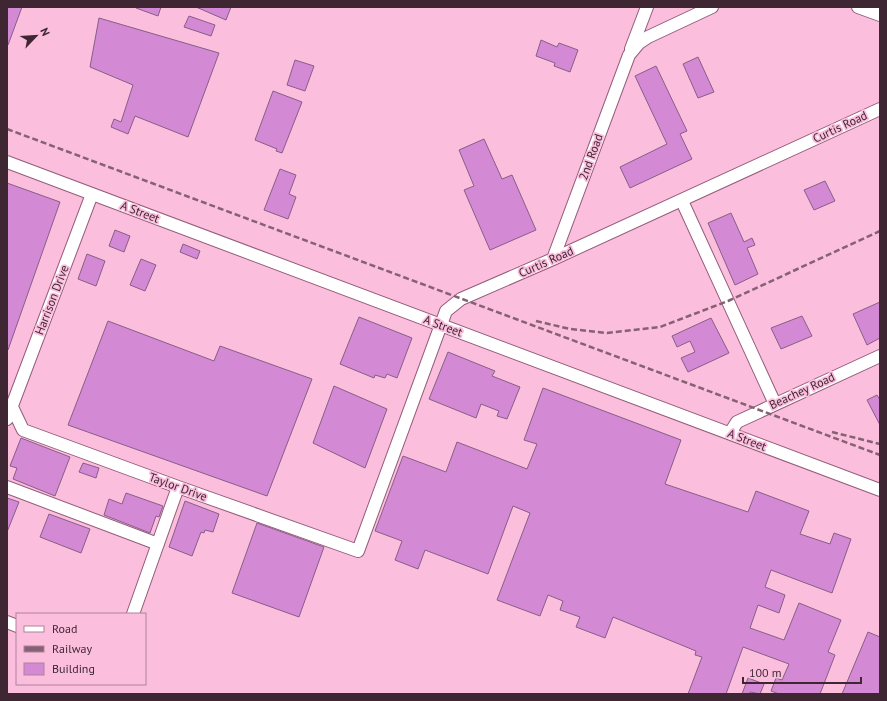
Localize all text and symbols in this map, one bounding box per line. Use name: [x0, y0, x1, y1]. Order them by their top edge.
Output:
north arrow: [16, 16, 56, 56]
text: N: [37, 26, 53, 38]
street label: Curtis Road: [810, 107, 869, 146]
street label: 2nd Road: [575, 132, 606, 182]
street label: A Street: [119, 197, 162, 226]
street label: Curtis Road: [516, 243, 576, 280]
street label: Harrison Drive: [31, 263, 72, 337]
street label: A Street: [422, 312, 465, 339]
street label: Beachey Road: [767, 369, 837, 412]
street label: A Street: [726, 425, 769, 454]
street label: Taylor Drive: [147, 469, 209, 504]
legend: [16, 613, 146, 685]
text: Road: [52, 621, 77, 636]
text: Railway: [52, 641, 92, 656]
scale bar: [743, 659, 861, 685]
text: Building: [52, 661, 95, 676]
text: 100 m: [749, 665, 782, 680]

